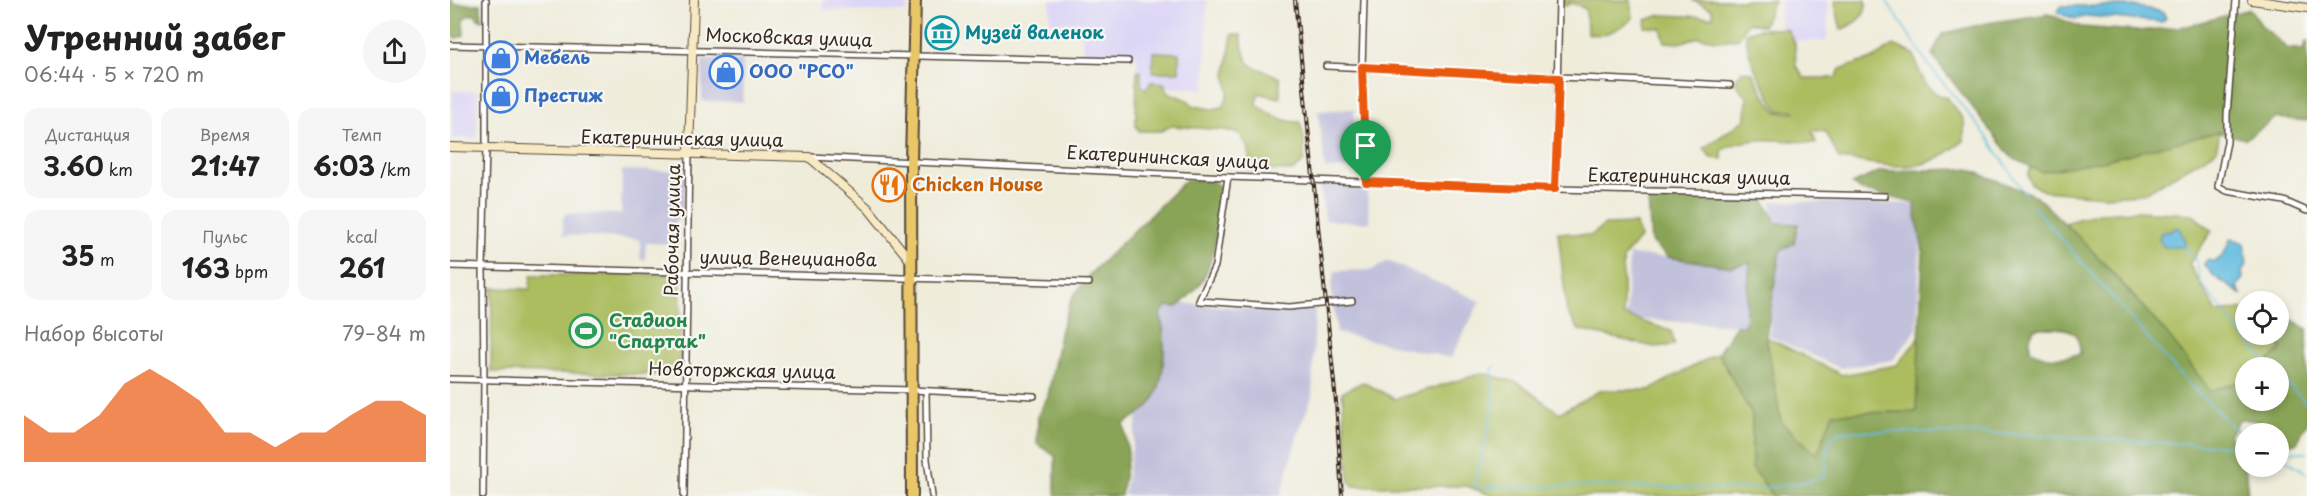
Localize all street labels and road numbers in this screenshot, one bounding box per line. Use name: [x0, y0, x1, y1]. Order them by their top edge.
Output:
street label: Московская улица: [705, 20, 874, 53]
street label: Екатерининская улица: [580, 122, 784, 153]
street label: Екатерининская улица: [1066, 138, 1271, 175]
street label: Екатерининская улица: [1587, 160, 1791, 191]
street label: Рабочая улица: [657, 163, 686, 296]
street label: улица Венецианова: [699, 242, 878, 273]
street label: Новоторжская улица: [648, 354, 837, 385]

